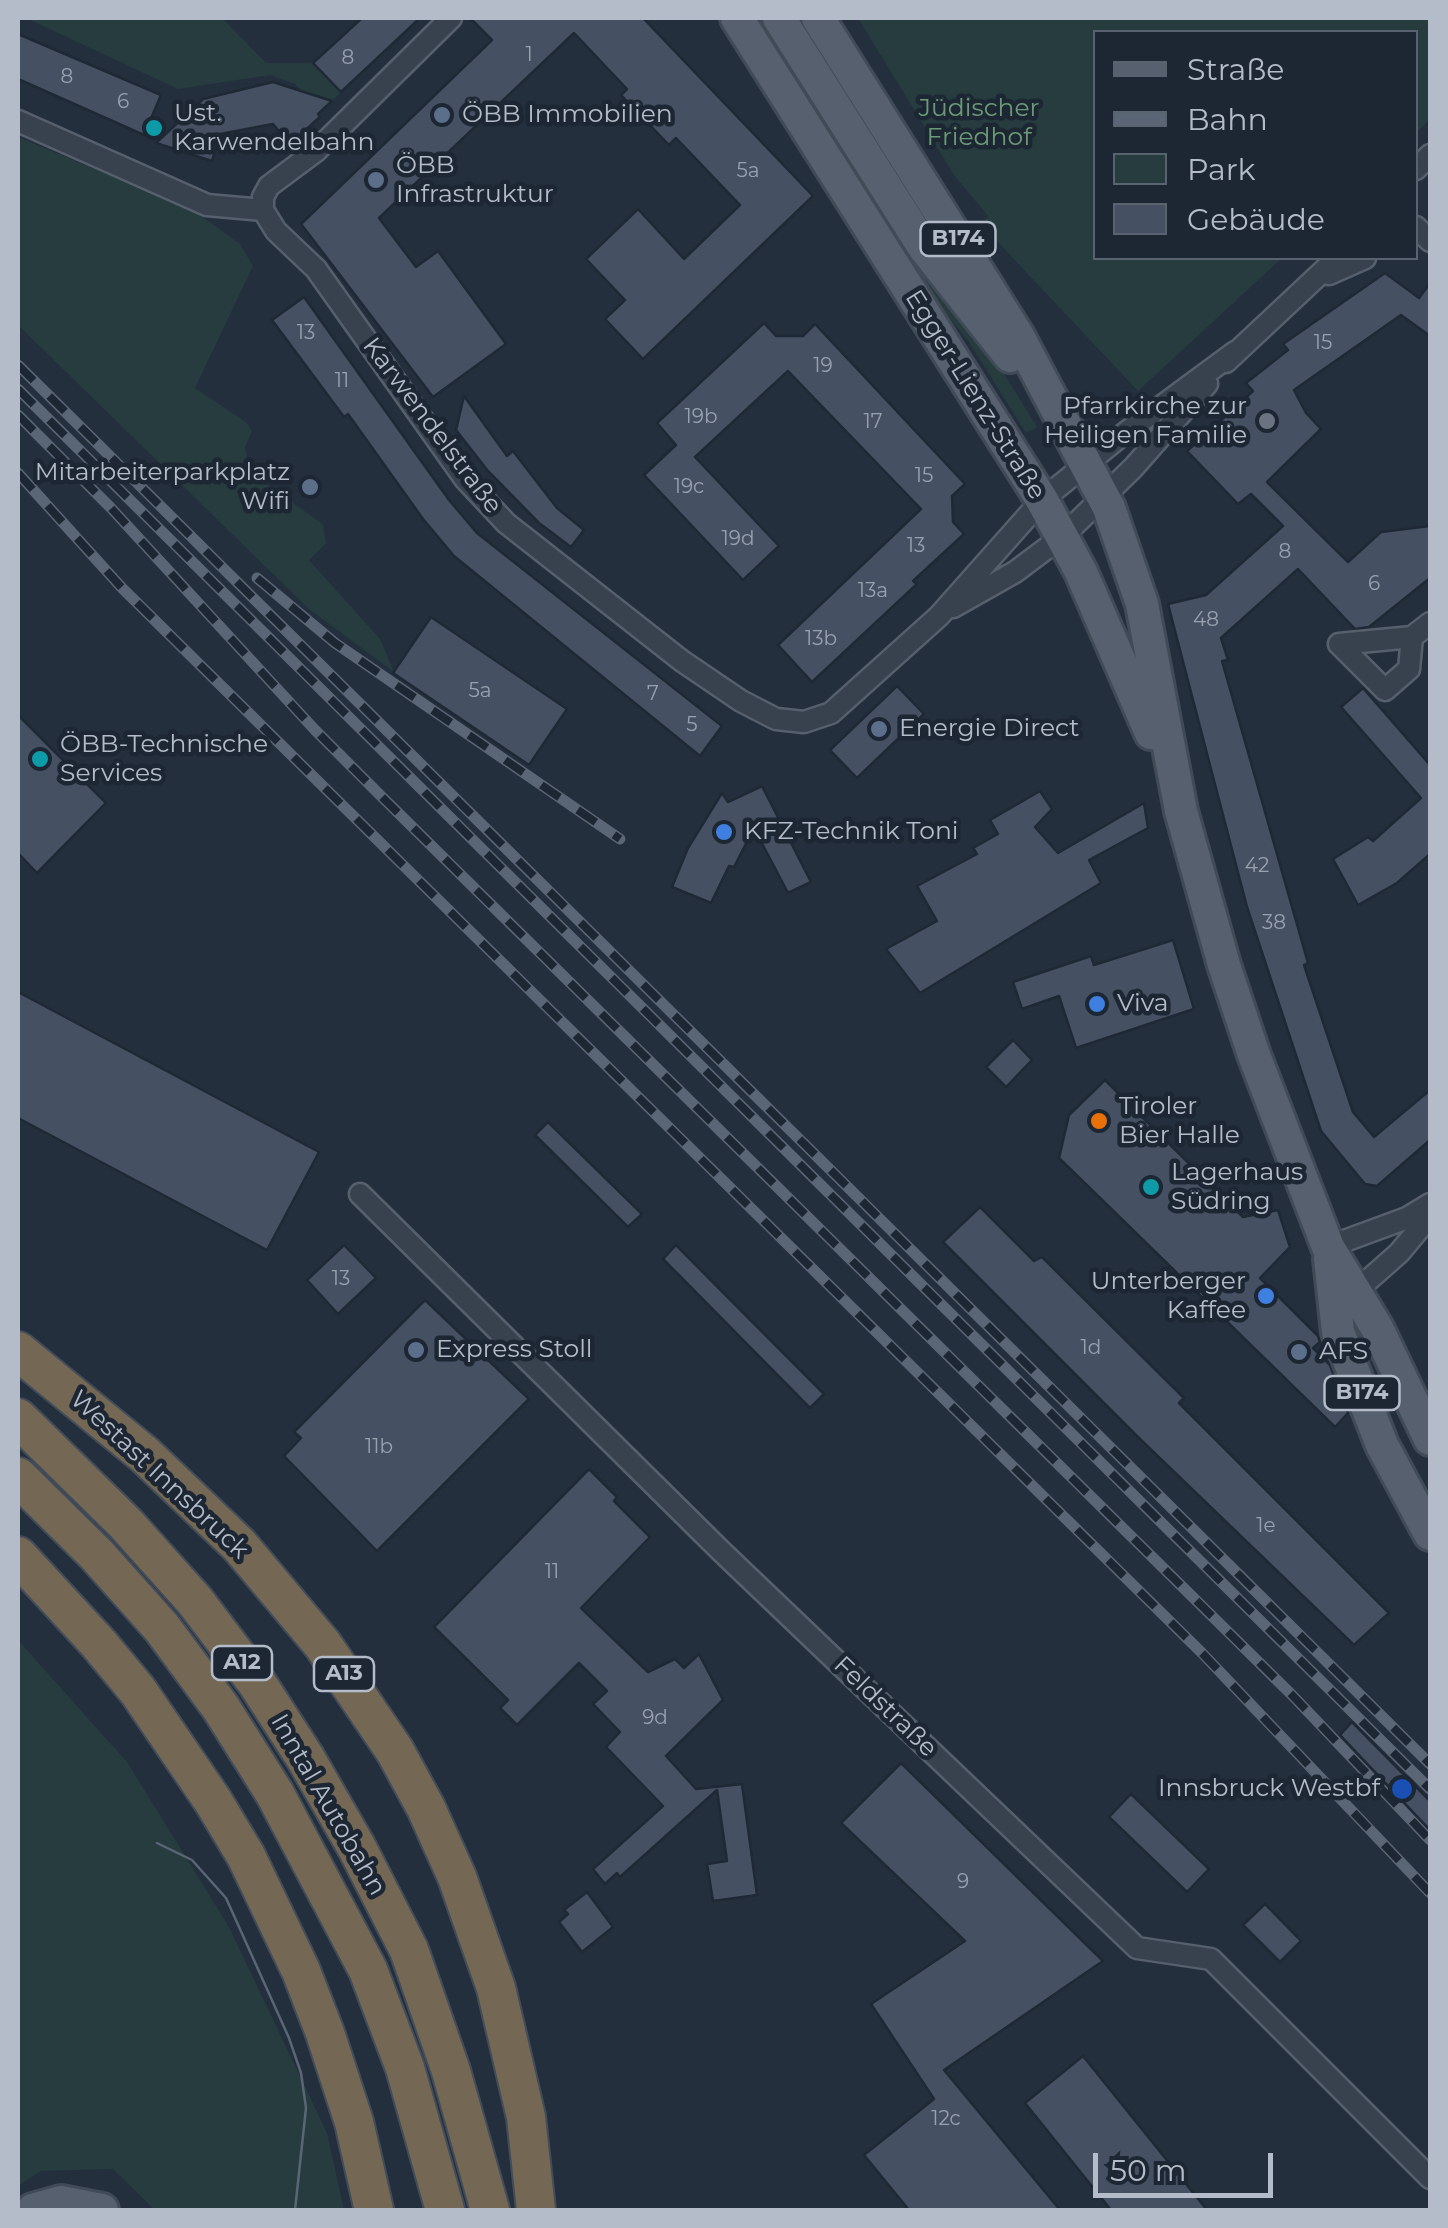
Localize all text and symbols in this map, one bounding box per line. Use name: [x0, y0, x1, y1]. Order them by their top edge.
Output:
legend: [1093, 30, 1418, 260]
house number: 1: [525, 43, 533, 67]
house number: 8: [342, 46, 354, 70]
text: Straße: [1187, 51, 1284, 88]
house number: 8: [61, 65, 73, 89]
house number: 6: [117, 90, 129, 114]
park label: Jüdischer Friedhof: [918, 94, 1040, 153]
place label: Ust. Karwendelbahn: [174, 99, 374, 158]
place label: ÖBB Immobilien: [462, 100, 673, 130]
text: Bahn: [1187, 101, 1268, 138]
marker: ÖBB Immobilien: [431, 104, 453, 126]
marker: Ust. Karwendelbahn: [143, 117, 165, 139]
place label: ÖBB Infrastruktur: [396, 151, 554, 210]
text: Park: [1187, 151, 1256, 188]
house number: 5a: [736, 159, 760, 183]
marker: ÖBB Infrastruktur: [365, 169, 387, 191]
text: Gebäude: [1187, 201, 1325, 238]
road number: B174: [920, 222, 996, 256]
street label: Egger-Lienz-Straße: [898, 285, 1052, 505]
house number: 13: [297, 321, 315, 345]
house number: 15: [1314, 331, 1332, 355]
street label: Karwendelstraße: [356, 332, 508, 520]
house number: 19: [813, 354, 833, 378]
house number: 11: [335, 369, 349, 393]
place label: Pfarrkirche zur Heiligen Familie: [1044, 392, 1247, 451]
house number: 19b: [685, 405, 717, 429]
house number: 17: [864, 410, 882, 434]
marker: Pfarrkirche zur Heiligen Familie: [1256, 410, 1278, 432]
place label: Mitarbeiterparkplatz Wifi: [35, 458, 290, 517]
house number: 15: [915, 464, 933, 488]
house number: 19c: [674, 475, 704, 499]
marker: Mitarbeiterparkplatz Wifi: [299, 476, 321, 498]
house number: 19d: [722, 527, 754, 551]
house number: 13: [907, 534, 925, 558]
house number: 8: [1279, 540, 1291, 564]
house number: 6: [1368, 572, 1380, 596]
house number: 13a: [858, 579, 888, 603]
house number: 48: [1193, 608, 1219, 632]
house number: 13b: [805, 627, 837, 651]
house number: 5a: [468, 679, 492, 703]
house number: 7: [647, 682, 659, 706]
house number: 5: [686, 713, 698, 737]
place label: Energie Direct: [899, 714, 1079, 744]
marker: Energie Direct: [868, 718, 890, 740]
place label: ÖBB-Technische Services: [60, 730, 268, 789]
marker: ÖBB-Technische Services: [29, 748, 51, 770]
place label: KFZ-Technik Toni: [744, 817, 959, 847]
marker: KFZ-Technik Toni: [713, 821, 735, 843]
house number: 42: [1245, 854, 1269, 878]
house number: 38: [1262, 911, 1286, 935]
place label: Viva: [1117, 989, 1169, 1019]
marker: Viva: [1086, 993, 1108, 1015]
place label: Tiroler Bier Halle: [1119, 1092, 1240, 1151]
marker: Tiroler Bier Halle: [1088, 1110, 1110, 1132]
place label: Lagerhaus Südring: [1171, 1158, 1303, 1217]
marker: Lagerhaus Südring: [1140, 1176, 1162, 1198]
house number: 13: [332, 1267, 350, 1291]
place label: Unterberger Kaffee: [1091, 1267, 1246, 1326]
marker: Unterberger Kaffee: [1255, 1285, 1277, 1307]
place label: Express Stoll: [436, 1335, 593, 1365]
house number: 1d: [1081, 1336, 1101, 1360]
place label: AFS: [1319, 1337, 1368, 1367]
marker: Express Stoll: [405, 1339, 427, 1361]
marker: AFS: [1288, 1341, 1310, 1363]
road number: B174: [1324, 1376, 1400, 1410]
street label: Westast Innsbruck: [64, 1385, 254, 1565]
house number: 11b: [365, 1435, 393, 1459]
house number: 1e: [1256, 1514, 1276, 1538]
house number: 11: [545, 1560, 559, 1584]
road number: A12: [212, 1646, 272, 1680]
street label: Feldstraße: [827, 1650, 943, 1764]
road number: A13: [314, 1657, 374, 1691]
house number: 9d: [642, 1706, 668, 1730]
street label: Inntal Autobahn: [264, 1709, 392, 1901]
place label: Innsbruck Westbf: [1158, 1774, 1380, 1804]
marker: Innsbruck Westbf: [1389, 1776, 1415, 1802]
house number: 9: [957, 1870, 969, 1894]
house number: 12c: [931, 2107, 961, 2131]
scale bar: [1098, 2133, 1278, 2195]
text: 50 m: [1110, 2152, 1187, 2189]

